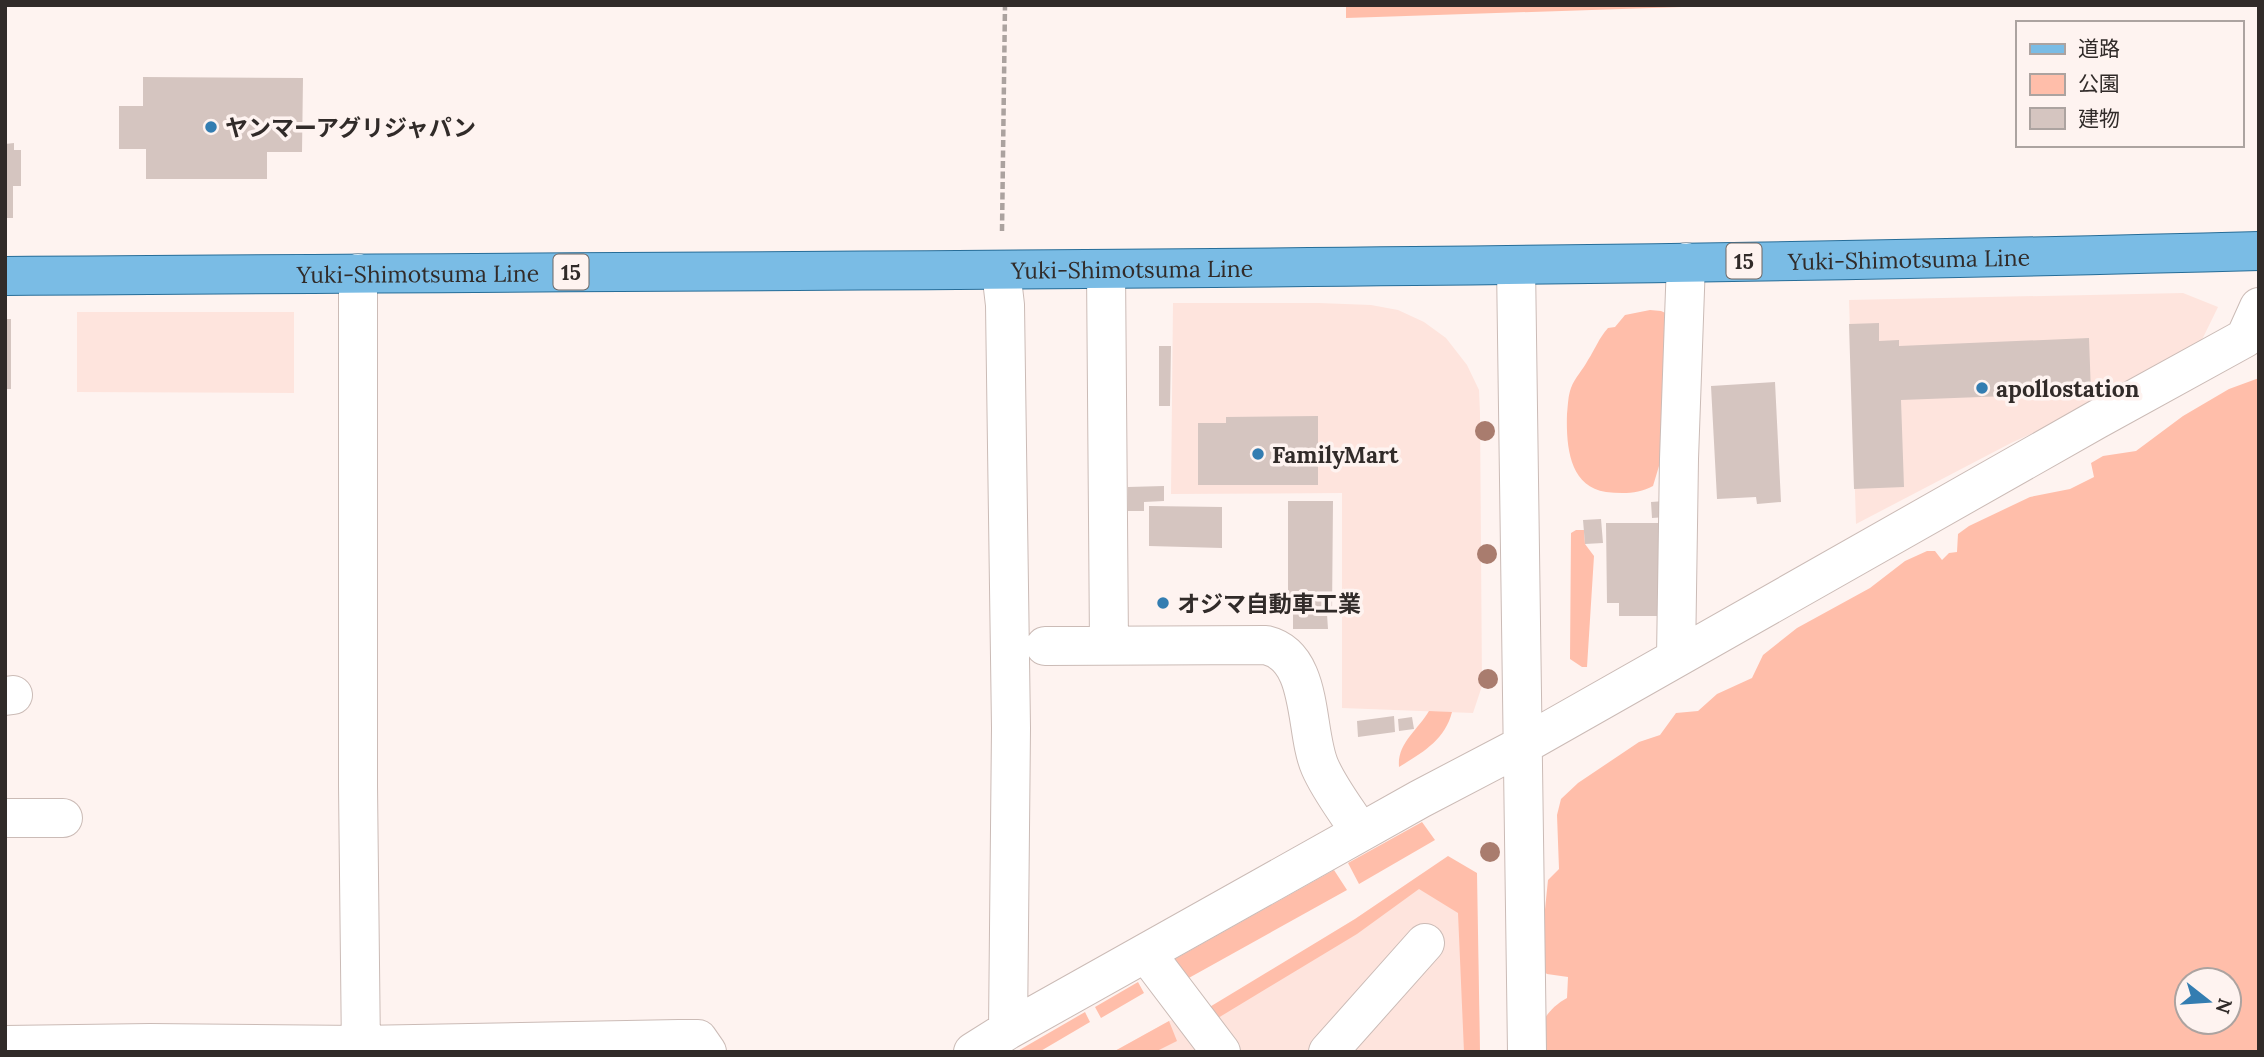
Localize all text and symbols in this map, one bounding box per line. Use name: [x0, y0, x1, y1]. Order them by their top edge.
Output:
legend: [2016, 21, 2243, 147]
text: 道路: [2078, 35, 2120, 62]
text: 公園: [2078, 70, 2120, 97]
text: 建物: [2078, 105, 2120, 132]
place label: ヤンマーアグリジャパン: [225, 113, 476, 142]
marker: ヤンマーアグリジャパン: [203, 119, 219, 135]
street label: Yuki-Shimotsuma Line: [1787, 242, 2030, 276]
road number: 15: [1726, 244, 1762, 278]
street label: Yuki-Shimotsuma Line: [1010, 253, 1253, 284]
road number: 15: [554, 254, 588, 290]
street label: Yuki-Shimotsuma Line: [296, 258, 539, 288]
place label: apollostation: [1996, 374, 2140, 403]
marker: apollostation: [1974, 380, 1990, 396]
place label: FamilyMart: [1272, 440, 1399, 469]
marker: FamilyMart: [1250, 446, 1266, 462]
place label: オジマ自動車工業: [1177, 589, 1361, 618]
marker: オジマ自動車工業: [1155, 595, 1171, 611]
north arrow: [2173, 966, 2243, 1036]
text: N: [2211, 995, 2238, 1017]

